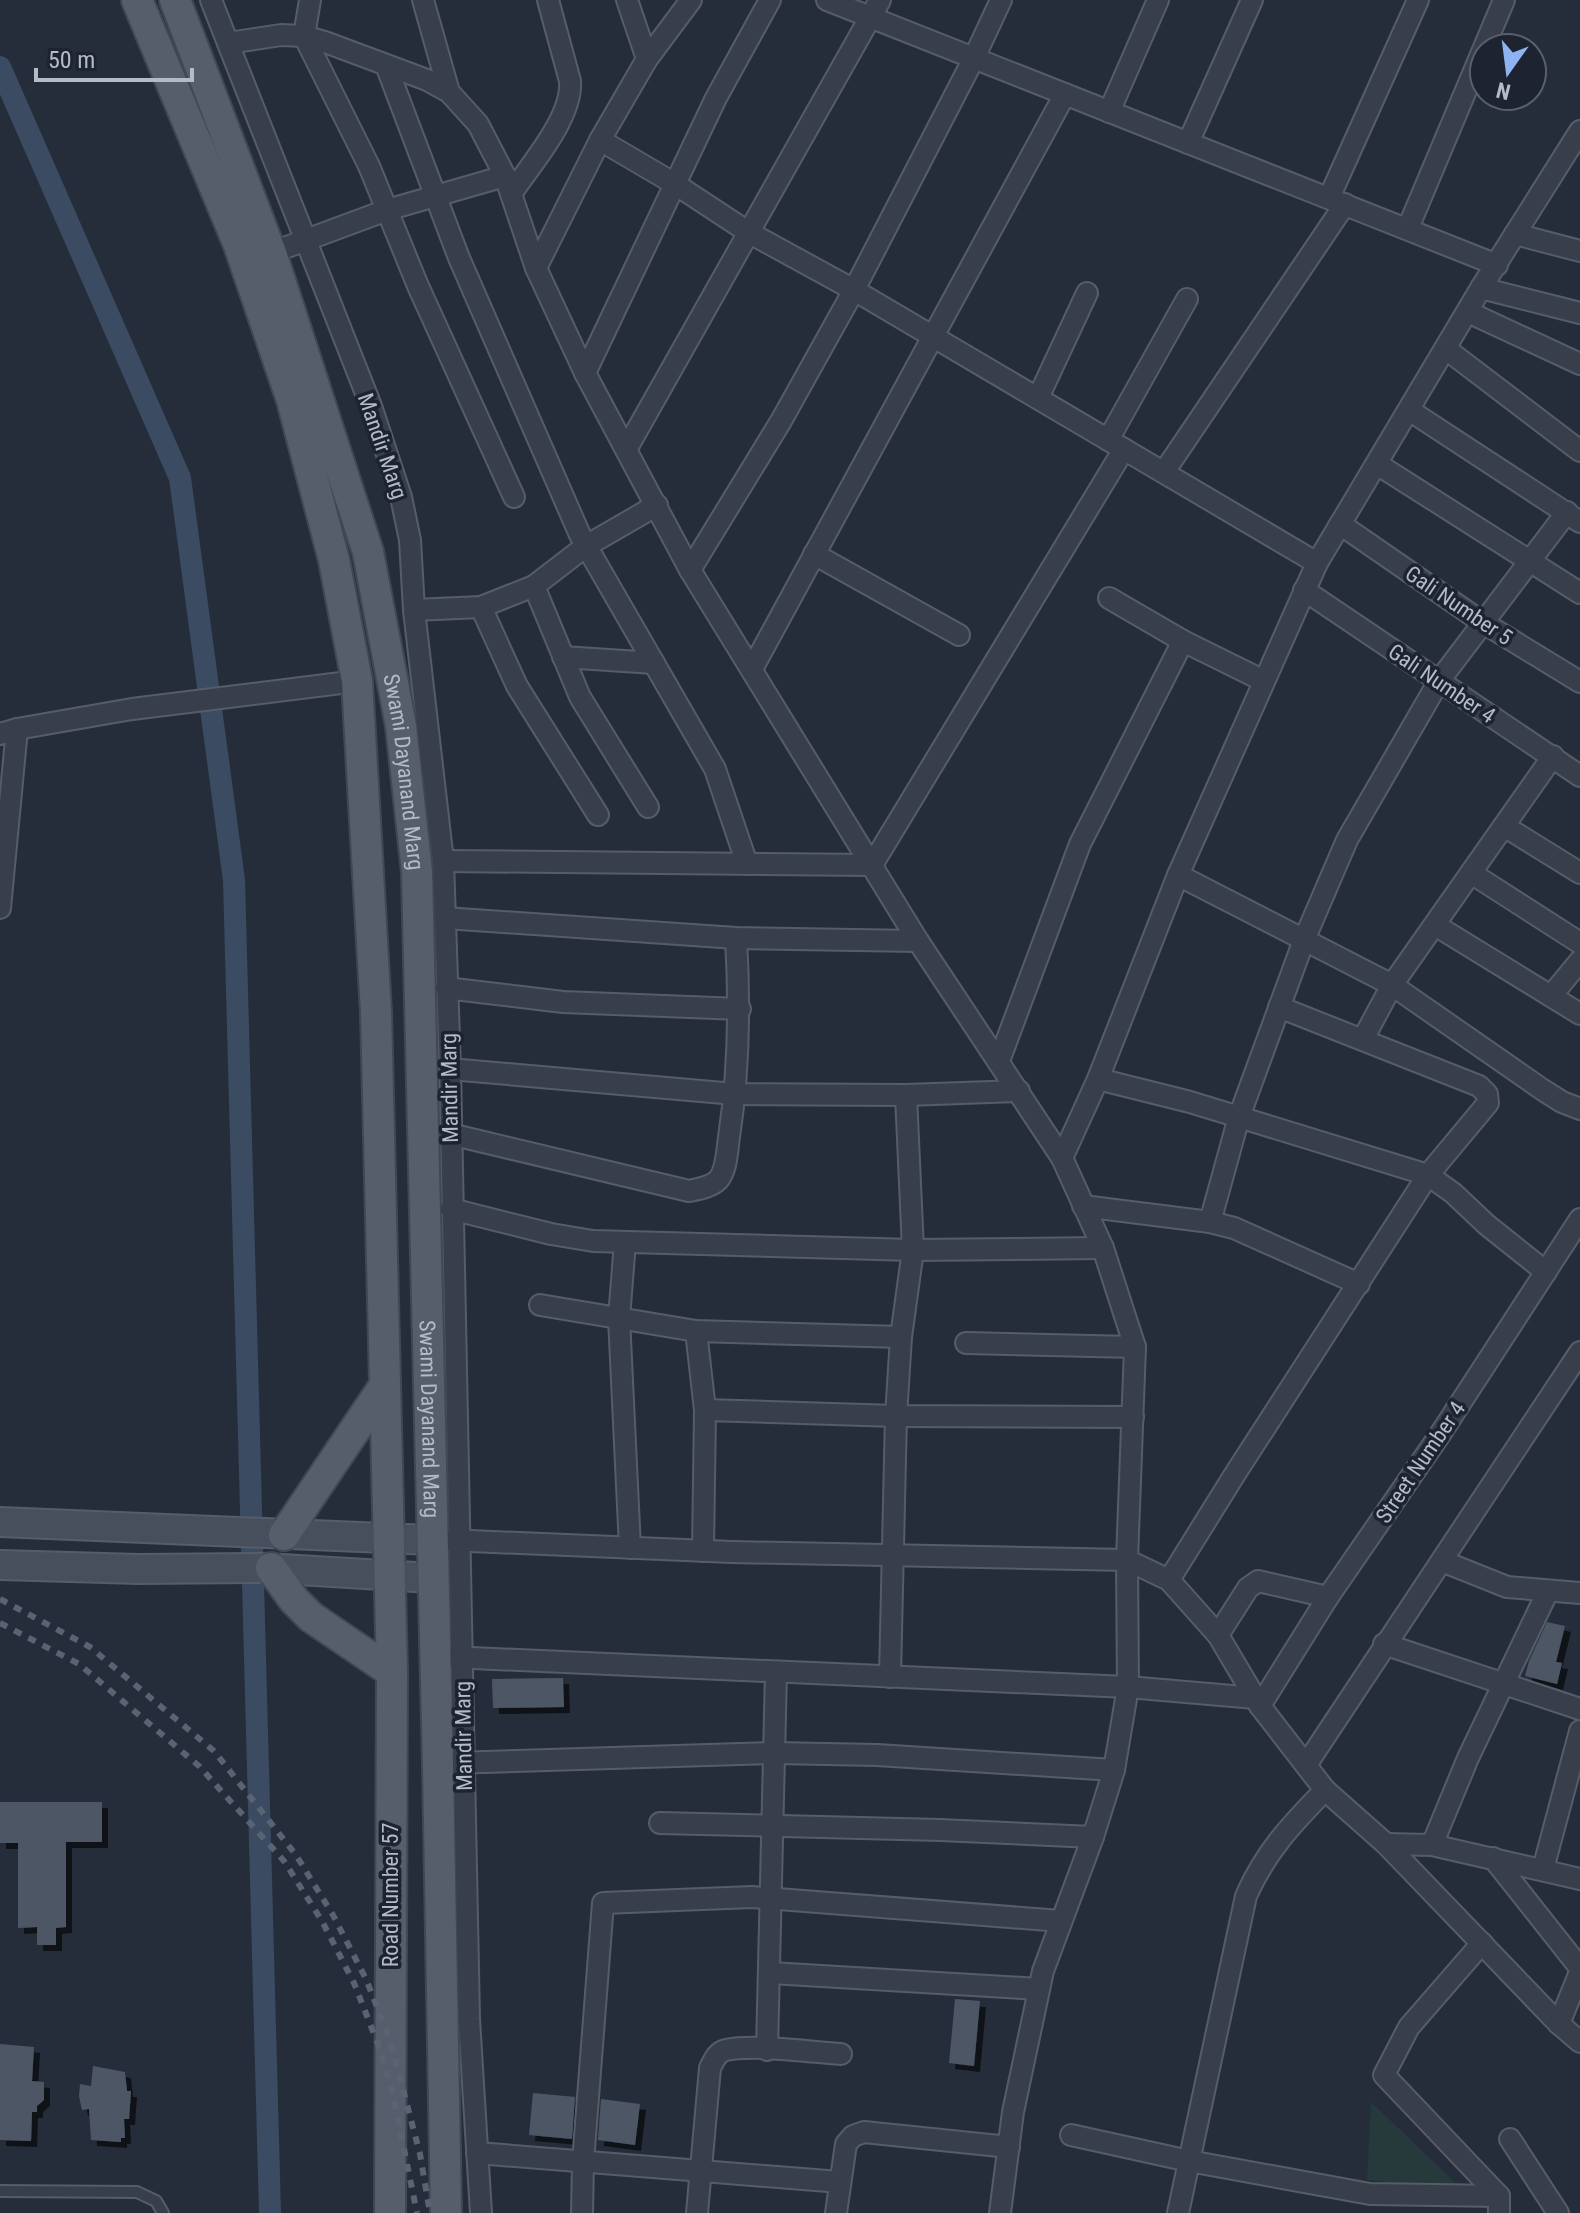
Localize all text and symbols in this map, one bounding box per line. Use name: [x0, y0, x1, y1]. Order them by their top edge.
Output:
scale bar: [36, 32, 192, 82]
north arrow: [1468, 32, 1548, 112]
text: 50 m: [48, 46, 95, 74]
text: N: [1494, 77, 1513, 105]
street label: Mandir Marg: [353, 390, 412, 502]
street label: Gali Number 5: [1401, 561, 1517, 650]
street label: Gali Number 4: [1384, 639, 1500, 728]
street label: Swami Dayanand Marg: [378, 672, 429, 871]
street label: Mandir Marg: [436, 1033, 463, 1143]
street label: Swami Dayanand Marg: [415, 1320, 444, 1518]
street label: Street Number 4: [1371, 1397, 1470, 1528]
street label: Mandir Marg: [450, 1681, 477, 1791]
street label: Road Number 57: [378, 1823, 403, 1967]

